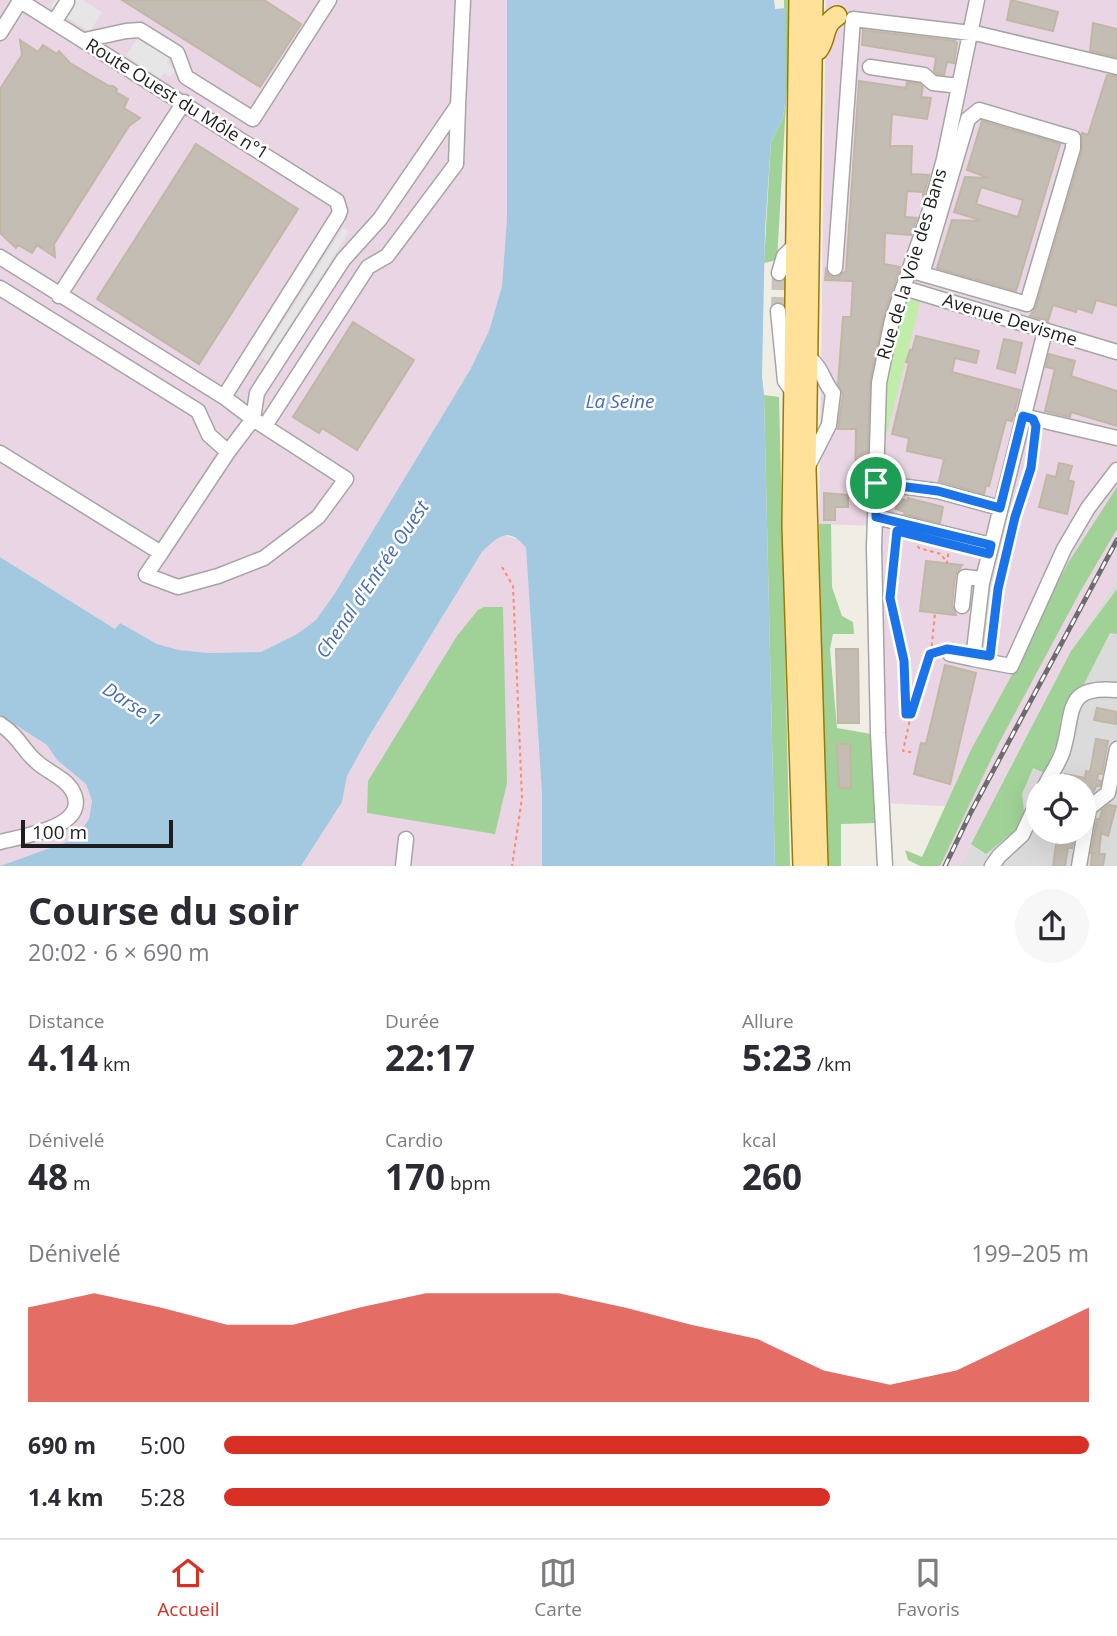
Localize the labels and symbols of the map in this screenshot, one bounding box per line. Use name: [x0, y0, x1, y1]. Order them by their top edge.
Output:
street label: Route Ouest du Môle n°1: [82, 32, 273, 164]
street label: Rue de la Voie des Bans: [871, 165, 952, 362]
street label: Avenue Devisme: [940, 287, 1080, 351]
water label: La Seine: [585, 388, 655, 414]
pin: [846, 453, 906, 513]
water label: Chenal d'Entrée Ouest: [309, 494, 435, 663]
water label: Darse 1: [98, 676, 166, 732]
scale bar: [21, 817, 173, 849]

